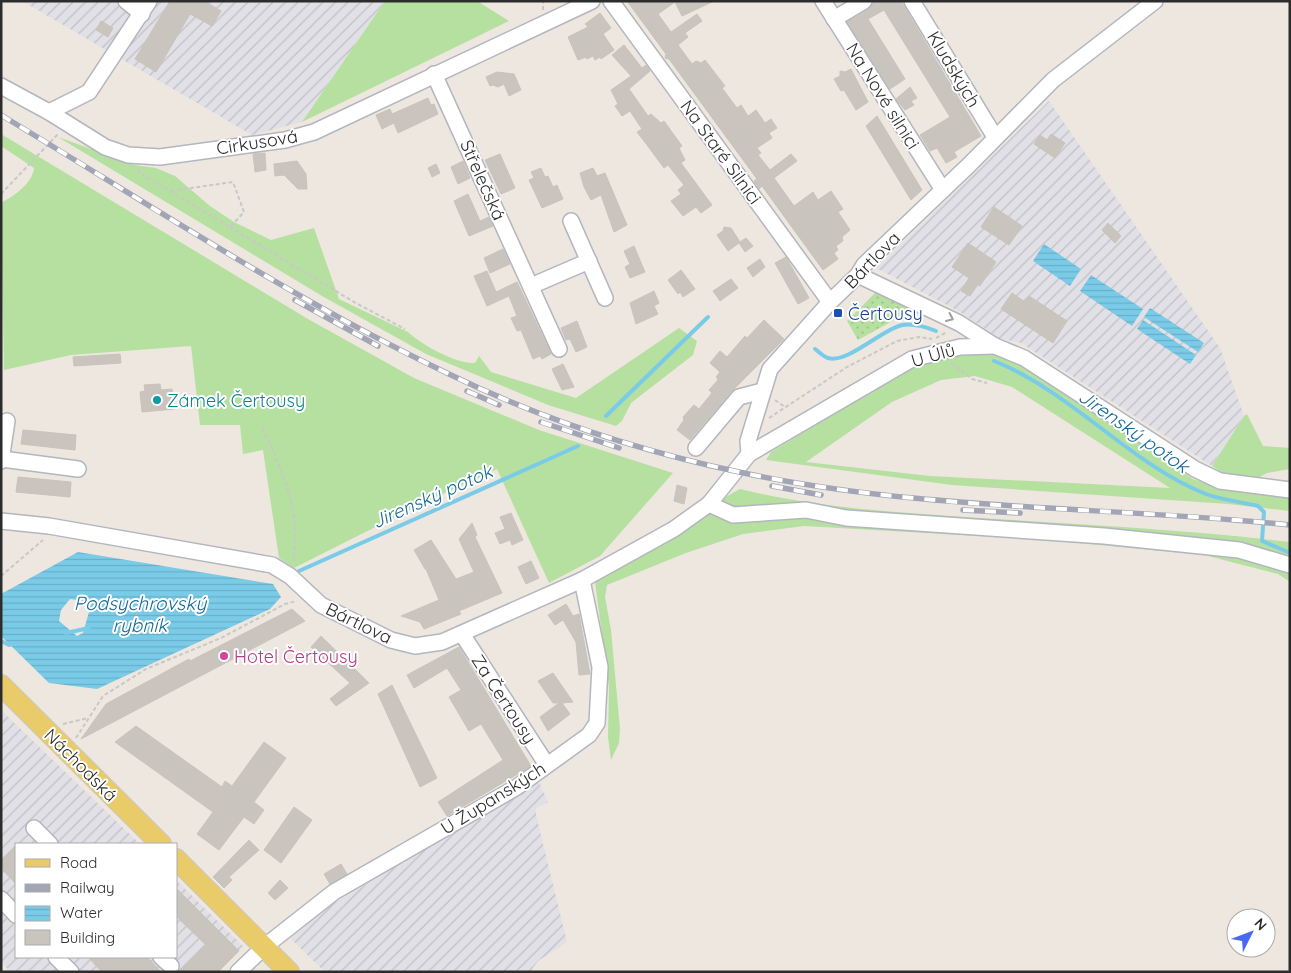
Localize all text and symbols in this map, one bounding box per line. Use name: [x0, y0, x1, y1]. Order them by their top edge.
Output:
street label: Kludských: [922, 27, 986, 111]
street label: Na Nové silnici: [841, 39, 925, 153]
street label: Na Staré Silnici: [675, 95, 767, 209]
street label: Cirkusová: [215, 124, 299, 160]
street label: Střelečská: [455, 136, 511, 224]
street label: Bártlova: [839, 227, 905, 293]
place label: Čertousy: [848, 302, 923, 325]
marker: Čertousy: [832, 307, 844, 319]
one-way arrow: [945, 312, 954, 322]
street label: U Úlů: [908, 338, 958, 372]
water label: Jirenský potok: [1074, 384, 1195, 479]
place label: Zámek Čertousy: [167, 389, 305, 412]
marker: Zámek Čertousy: [151, 394, 163, 406]
water label: Jirenský potok: [368, 458, 498, 533]
water label: Podsychrovský rybník: [74, 591, 207, 637]
street label: Bártlova: [322, 597, 396, 649]
place label: Hotel Čertousy: [234, 645, 358, 668]
marker: Hotel Čertousy: [218, 650, 230, 662]
street label: Za Čertousy: [467, 650, 541, 748]
street label: Náchodská: [40, 724, 122, 806]
street label: U Županských: [436, 757, 550, 839]
legend: [15, 843, 178, 958]
text: Road: [60, 853, 97, 872]
text: Railway: [60, 878, 115, 897]
text: Water: [60, 903, 103, 922]
north arrow: [1226, 908, 1276, 958]
text: N: [1251, 914, 1271, 934]
text: Building: [60, 928, 115, 947]

